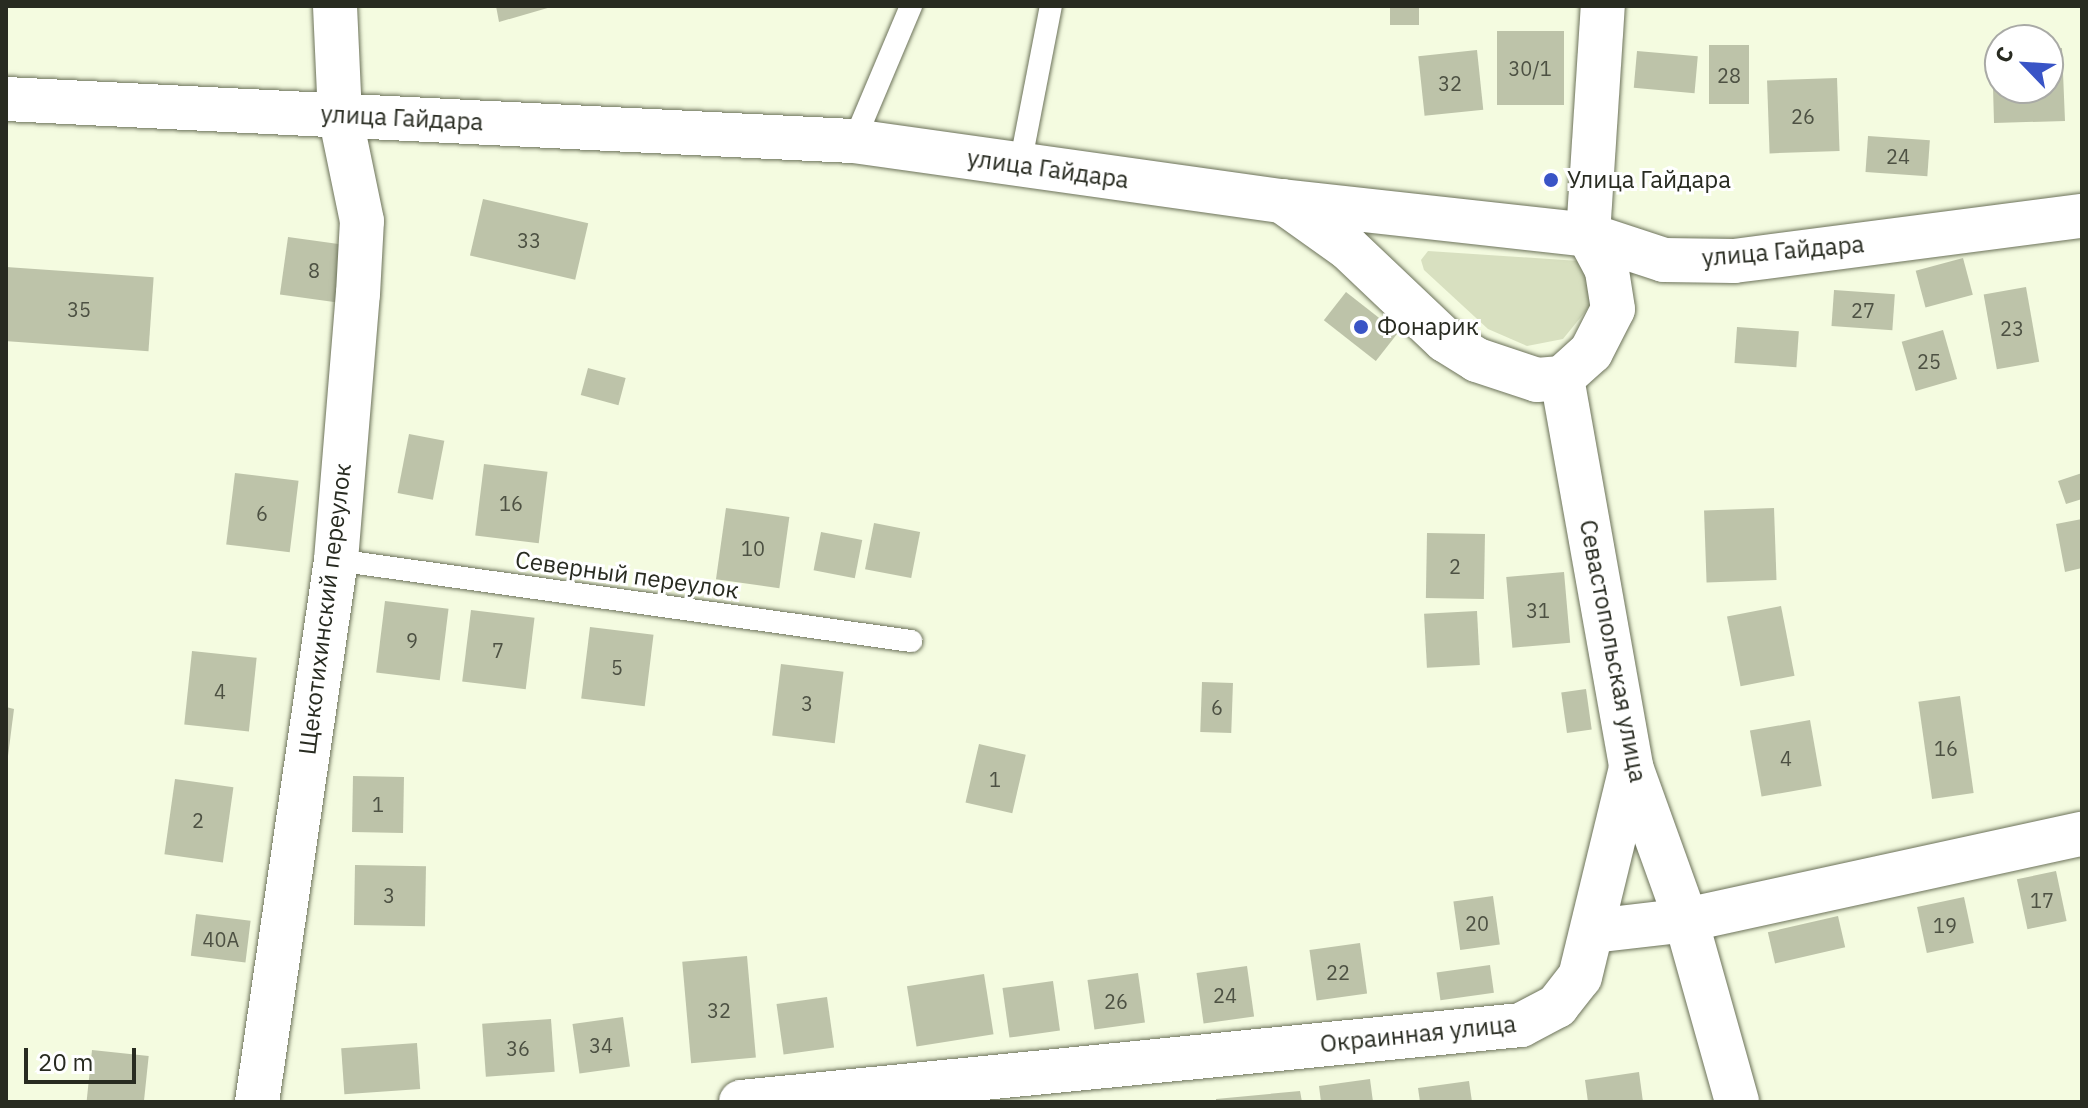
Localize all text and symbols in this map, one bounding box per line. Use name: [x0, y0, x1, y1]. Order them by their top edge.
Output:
north arrow: [1984, 24, 2064, 104]
text: С: [1987, 42, 2020, 67]
house number: 30/1: [1508, 56, 1552, 80]
house number: 28: [1717, 63, 1741, 87]
house number: 32: [1438, 71, 1462, 95]
street label: улица Гайдара: [320, 99, 484, 137]
house number: 26: [1791, 104, 1815, 128]
street label: улица Гайдара: [965, 143, 1131, 195]
house number: 24: [1886, 144, 1910, 168]
place label: Улица Гайдара: [1567, 166, 1731, 194]
marker: Улица Гайдара: [1542, 171, 1560, 189]
house number: 33: [517, 228, 541, 252]
street label: улица Гайдара: [1701, 230, 1865, 272]
house number: 8: [308, 258, 320, 282]
house number: 35: [67, 297, 91, 321]
house number: 27: [1851, 298, 1875, 322]
place label: Фонарик: [1377, 313, 1479, 341]
house number: 23: [2000, 316, 2024, 340]
marker: Фонарик: [1352, 318, 1370, 336]
house number: 25: [1917, 349, 1941, 373]
street label: Щекотихинский переулок: [293, 462, 357, 756]
house number: 16: [499, 491, 523, 515]
house number: 6: [256, 501, 268, 525]
street label: Севастопольская улица: [1573, 517, 1653, 785]
house number: 10: [741, 536, 765, 560]
street label: Северный переулок: [513, 545, 741, 605]
house number: 2: [1449, 554, 1461, 578]
house number: 31: [1526, 598, 1550, 622]
house number: 9: [406, 628, 418, 652]
house number: 7: [492, 638, 504, 662]
house number: 5: [611, 655, 623, 679]
house number: 4: [214, 679, 226, 703]
house number: 3: [801, 691, 813, 715]
house number: 6: [1211, 695, 1223, 719]
house number: 16: [1934, 736, 1958, 760]
house number: 4: [1780, 746, 1792, 770]
house number: 1: [989, 767, 1001, 791]
house number: 1: [372, 792, 384, 816]
house number: 2: [192, 808, 204, 832]
house number: 3: [383, 883, 395, 907]
house number: 17: [2030, 888, 2054, 912]
house number: 20: [1465, 911, 1489, 935]
house number: 19: [1933, 913, 1957, 937]
house number: 40А: [203, 927, 239, 951]
house number: 22: [1326, 960, 1350, 984]
house number: 24: [1213, 983, 1237, 1007]
house number: 26: [1104, 989, 1128, 1013]
house number: 32: [707, 998, 731, 1022]
street label: Окраинная улица: [1319, 1009, 1517, 1059]
scale bar: [28, 1032, 140, 1082]
house number: 34: [589, 1033, 613, 1057]
house number: 36: [506, 1036, 530, 1060]
text: 20 m: [38, 1046, 93, 1078]

